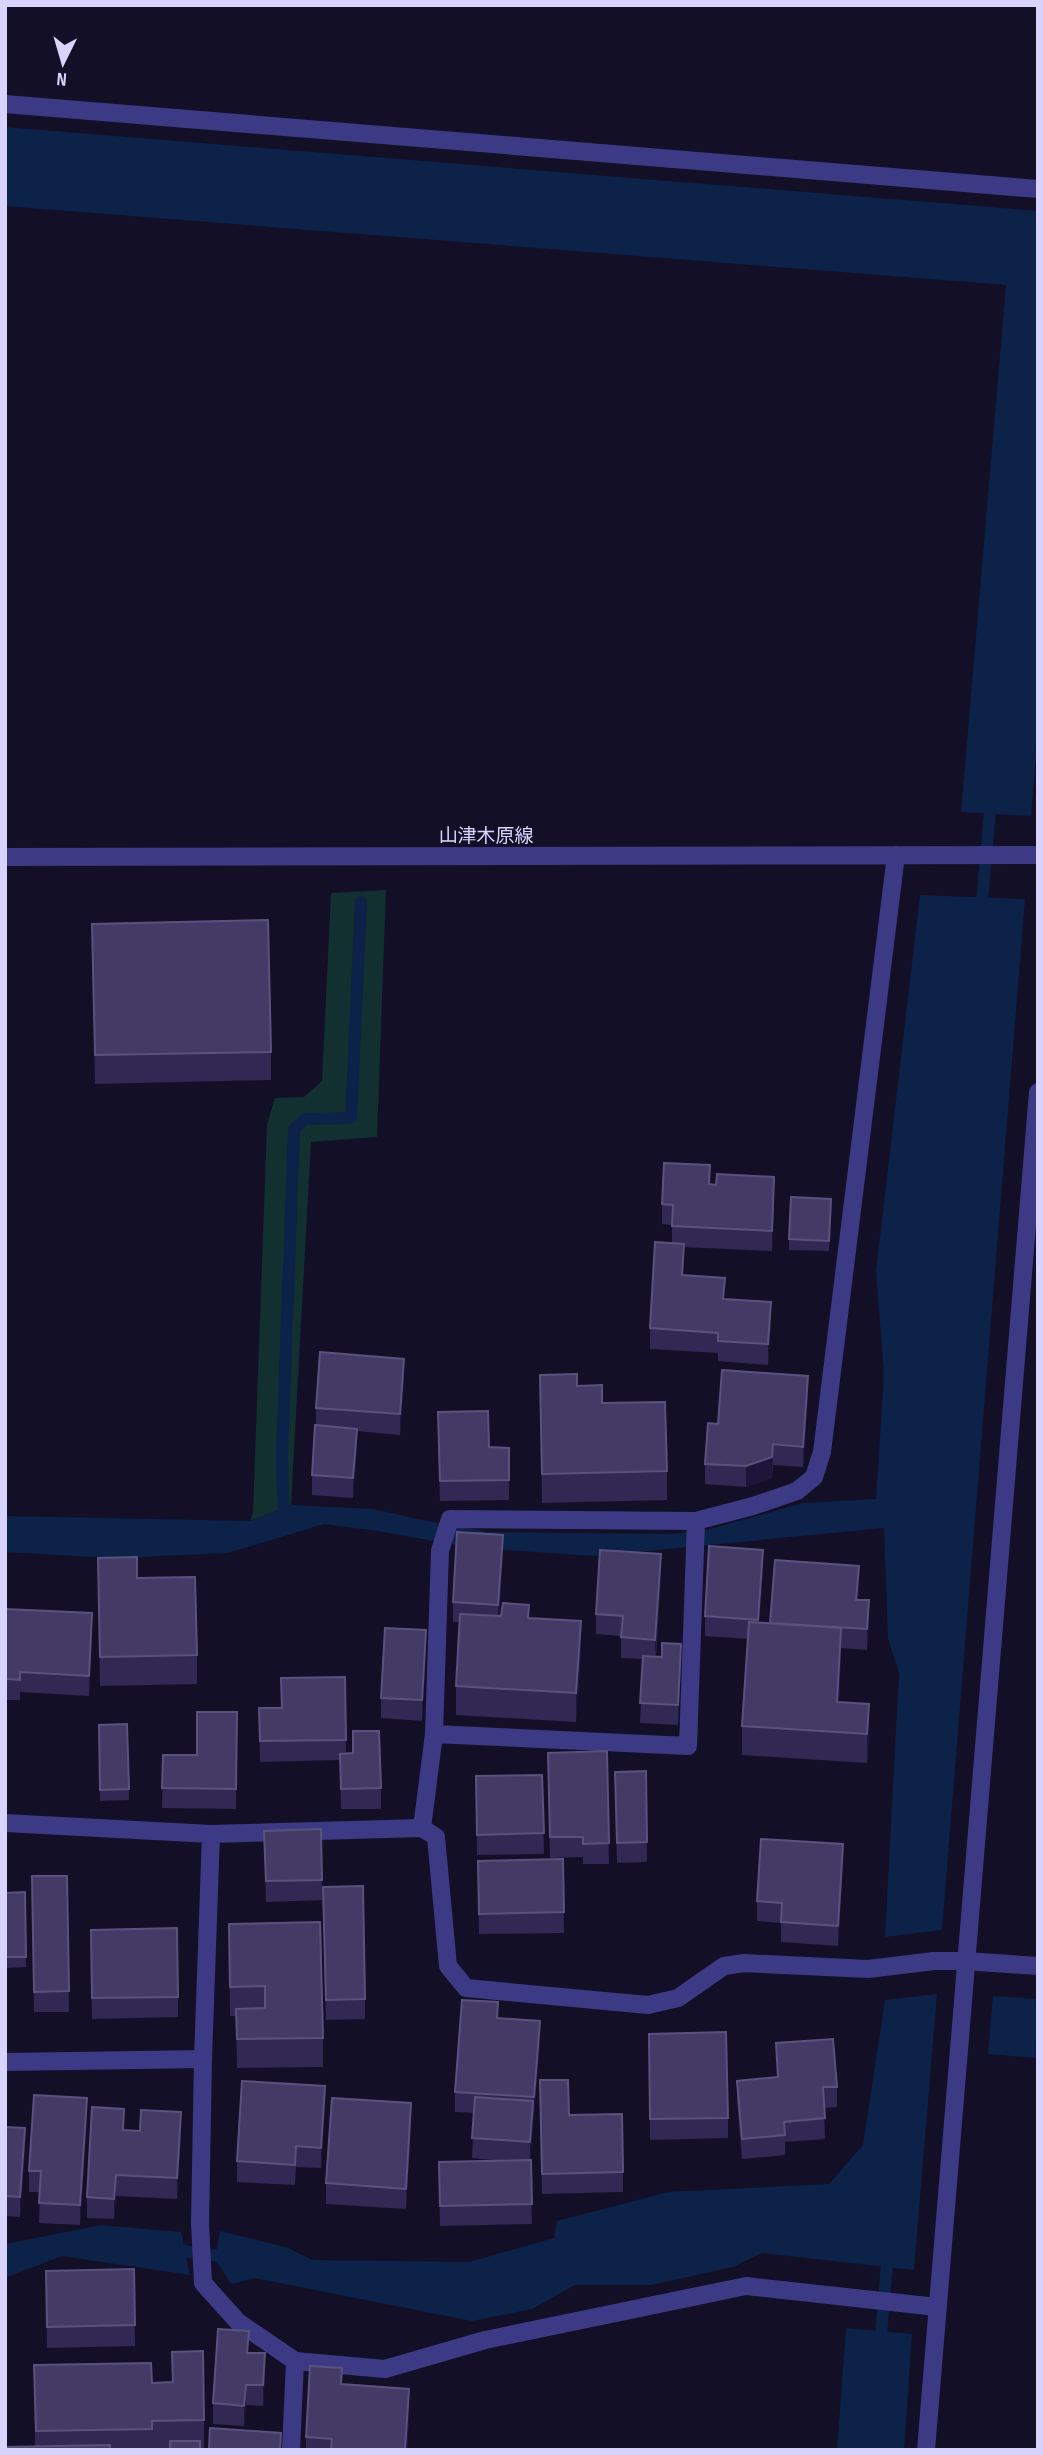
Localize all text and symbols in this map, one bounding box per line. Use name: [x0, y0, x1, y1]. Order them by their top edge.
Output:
north arrow: [28, 28, 98, 98]
text: N: [56, 67, 68, 90]
street label: 山津木原線: [438, 825, 534, 848]

